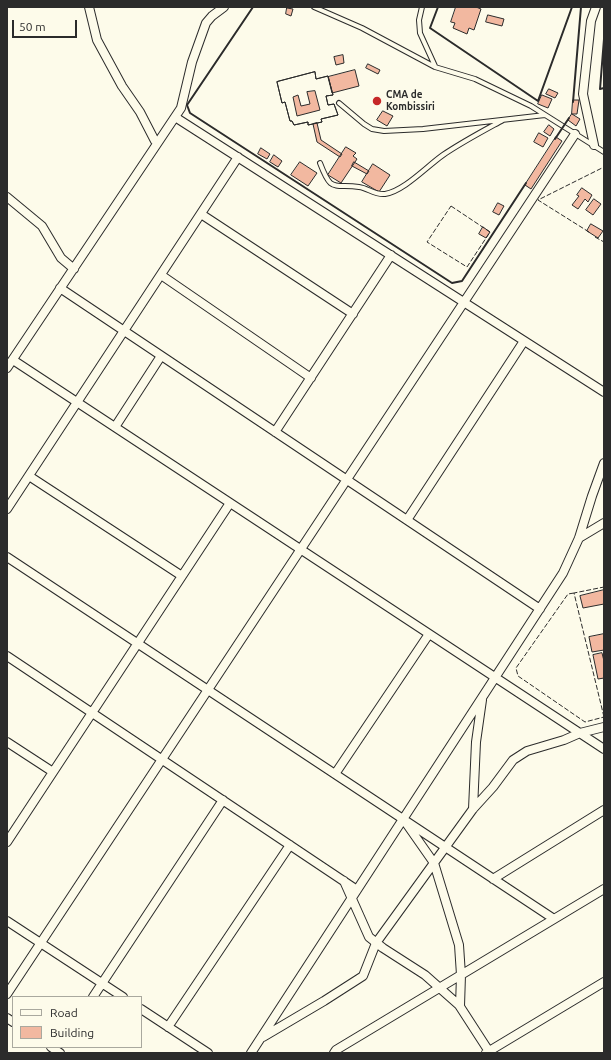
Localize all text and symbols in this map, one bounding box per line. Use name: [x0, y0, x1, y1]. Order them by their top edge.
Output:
scale bar: [14, 12, 79, 38]
text: 50 m: [19, 20, 46, 33]
place label: CMA de Kombissiri: [386, 89, 435, 112]
marker: CMA de Kombissiri: [371, 95, 383, 107]
legend: [12, 996, 142, 1048]
text: Road: [50, 1006, 78, 1019]
text: Building: [50, 1026, 94, 1039]

